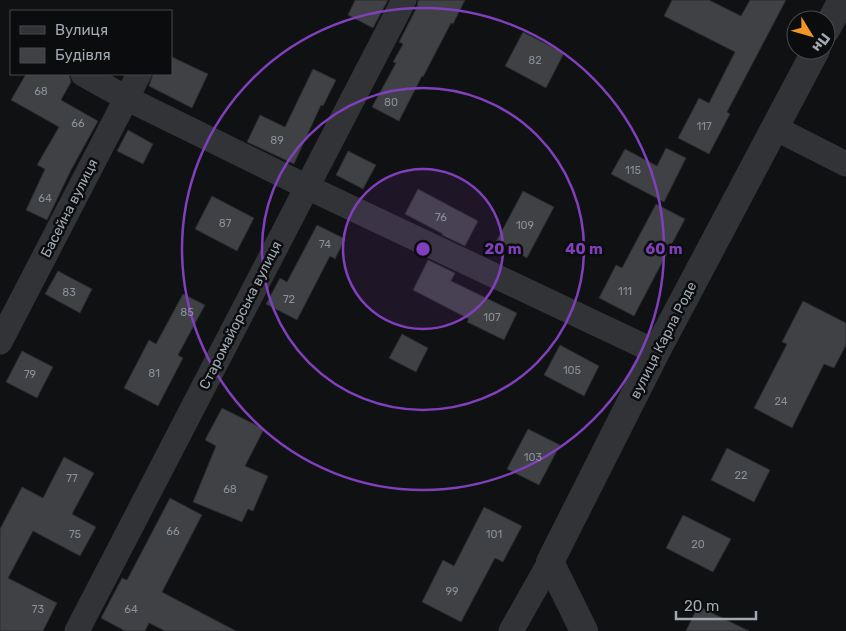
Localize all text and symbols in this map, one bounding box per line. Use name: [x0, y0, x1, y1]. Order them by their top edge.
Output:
legend: [10, 10, 172, 75]
north arrow: [786, 10, 836, 60]
text: Вулиця: [55, 21, 108, 39]
text: Пн: [808, 30, 834, 55]
text: Будівля: [55, 46, 111, 64]
house number: 82: [528, 54, 542, 67]
house number: 68: [34, 85, 48, 98]
house number: 80: [384, 96, 398, 109]
house number: 66: [71, 117, 85, 130]
house number: 117: [696, 120, 712, 133]
house number: 89: [270, 134, 284, 147]
street label: Басейна вулиця: [37, 156, 102, 260]
house number: 115: [625, 164, 641, 177]
house number: 64: [38, 192, 52, 205]
house number: 76: [435, 211, 447, 224]
house number: 87: [219, 217, 232, 230]
house number: 109: [516, 219, 534, 232]
street label: Старомайорська вулиця: [196, 238, 285, 392]
house number: 74: [319, 238, 331, 251]
centre of rings: [414, 240, 432, 258]
text: 20 m: [485, 240, 521, 258]
text: 40 m: [565, 240, 603, 258]
text: 60 m: [646, 240, 682, 258]
street label: вулиця Карла Роде: [627, 279, 700, 402]
house number: 111: [618, 285, 632, 298]
house number: 83: [62, 286, 76, 299]
house number: 72: [283, 293, 295, 306]
house number: 85: [180, 306, 194, 319]
house number: 107: [483, 311, 501, 324]
house number: 105: [563, 364, 582, 377]
house number: 81: [148, 367, 160, 380]
house number: 79: [24, 368, 36, 381]
house number: 24: [774, 395, 788, 408]
house number: 103: [524, 451, 543, 464]
house number: 22: [735, 469, 747, 482]
house number: 77: [66, 472, 78, 485]
house number: 68: [223, 483, 237, 496]
house number: 66: [166, 525, 180, 538]
house number: 75: [69, 528, 82, 541]
house number: 101: [486, 528, 502, 541]
house number: 20: [691, 538, 705, 551]
house number: 99: [445, 585, 459, 598]
scale bar: [676, 588, 756, 620]
text: 20 m: [684, 597, 719, 615]
house number: 73: [32, 603, 45, 616]
house number: 64: [124, 603, 138, 616]

